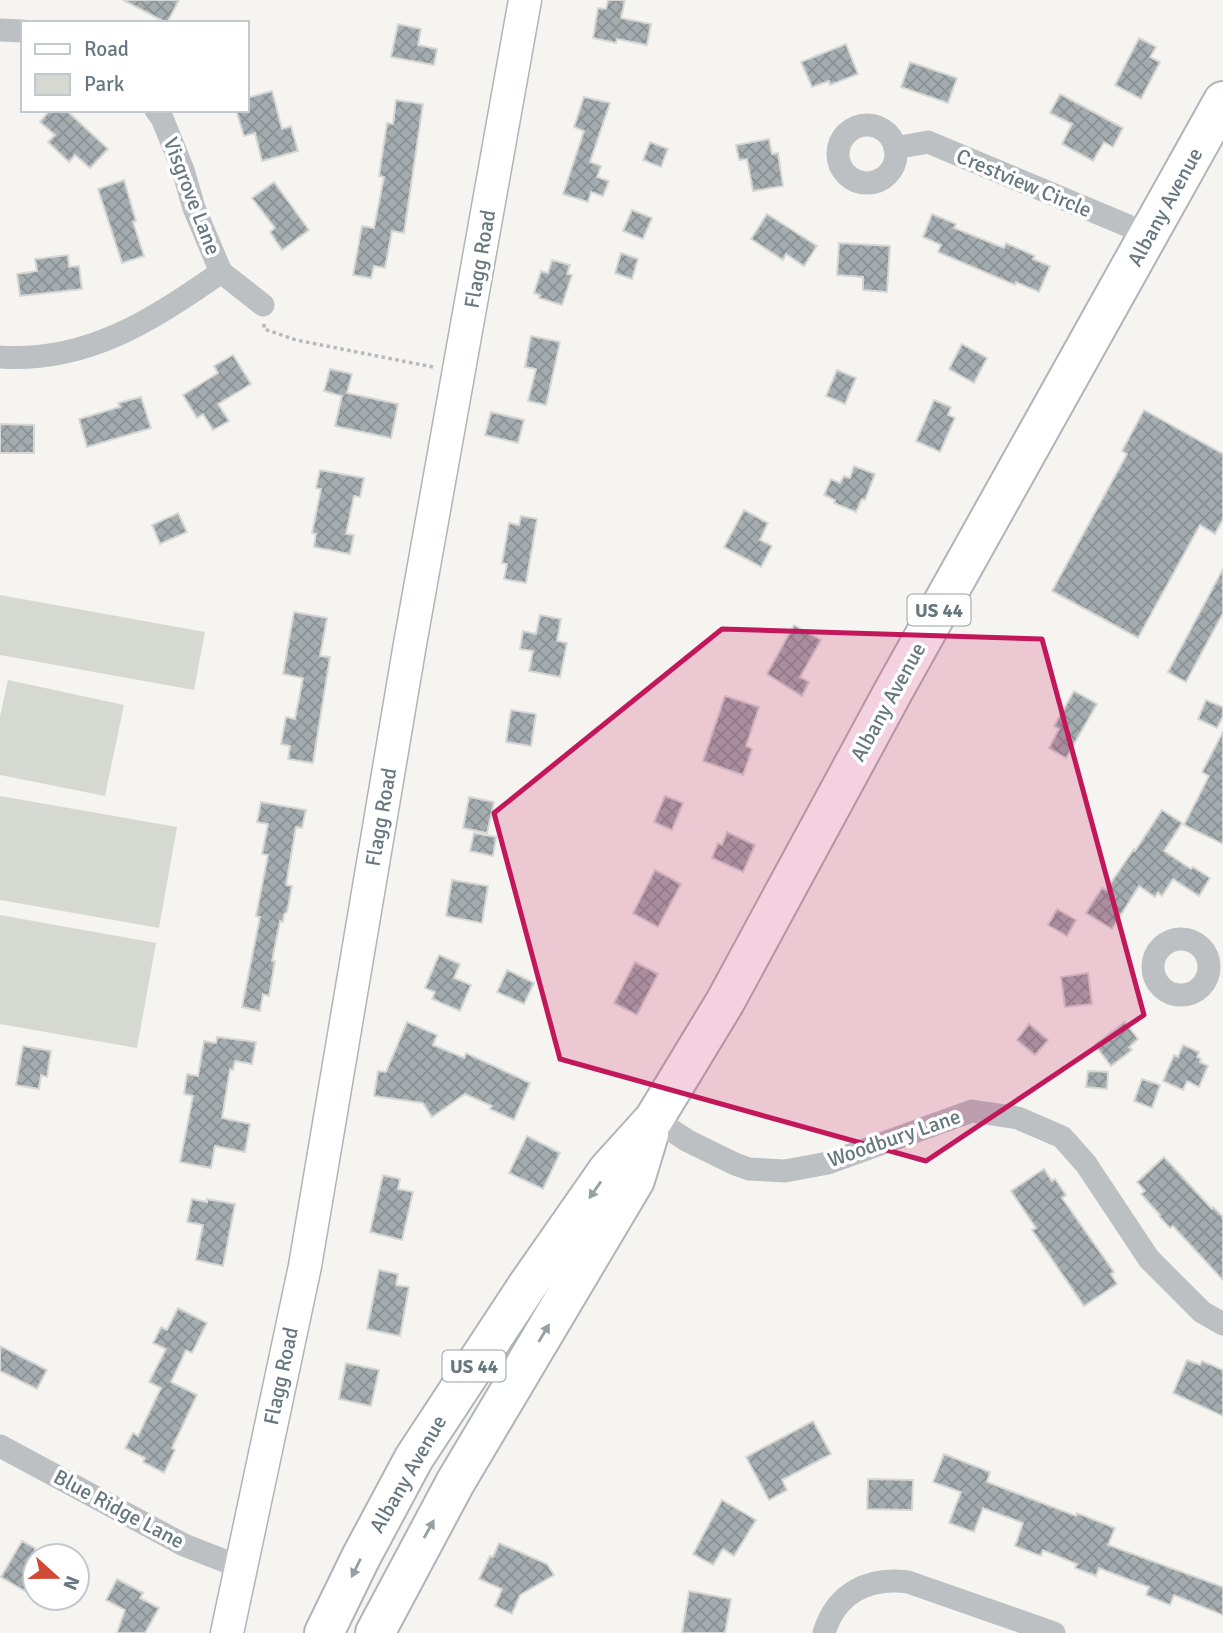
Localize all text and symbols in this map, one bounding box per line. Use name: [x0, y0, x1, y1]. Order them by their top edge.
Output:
legend: [21, 21, 248, 112]
text: Road: [84, 36, 129, 62]
text: Park: [84, 71, 125, 97]
street label: Visgrove Lane: [158, 134, 226, 258]
street label: Crestview Circle: [952, 143, 1096, 223]
street label: Albany Avenue: [1122, 143, 1208, 271]
street label: Flagg Road: [459, 208, 501, 310]
road number: US 44: [908, 594, 970, 625]
street label: Albany Avenue: [845, 638, 931, 766]
street label: Flagg Road: [360, 766, 402, 868]
street label: Woodbury Lane: [824, 1103, 964, 1173]
one-way arrow: [588, 1181, 602, 1199]
one-way arrow: [538, 1323, 550, 1342]
street label: Flagg Road: [258, 1325, 304, 1427]
road number: US 44: [442, 1350, 505, 1382]
street label: Albany Avenue: [364, 1410, 452, 1538]
street label: Blue Ridge Lane: [49, 1464, 189, 1554]
one-way arrow: [423, 1520, 435, 1539]
north arrow: [21, 1542, 91, 1612]
one-way arrow: [350, 1558, 361, 1578]
text: N: [57, 1572, 85, 1593]

